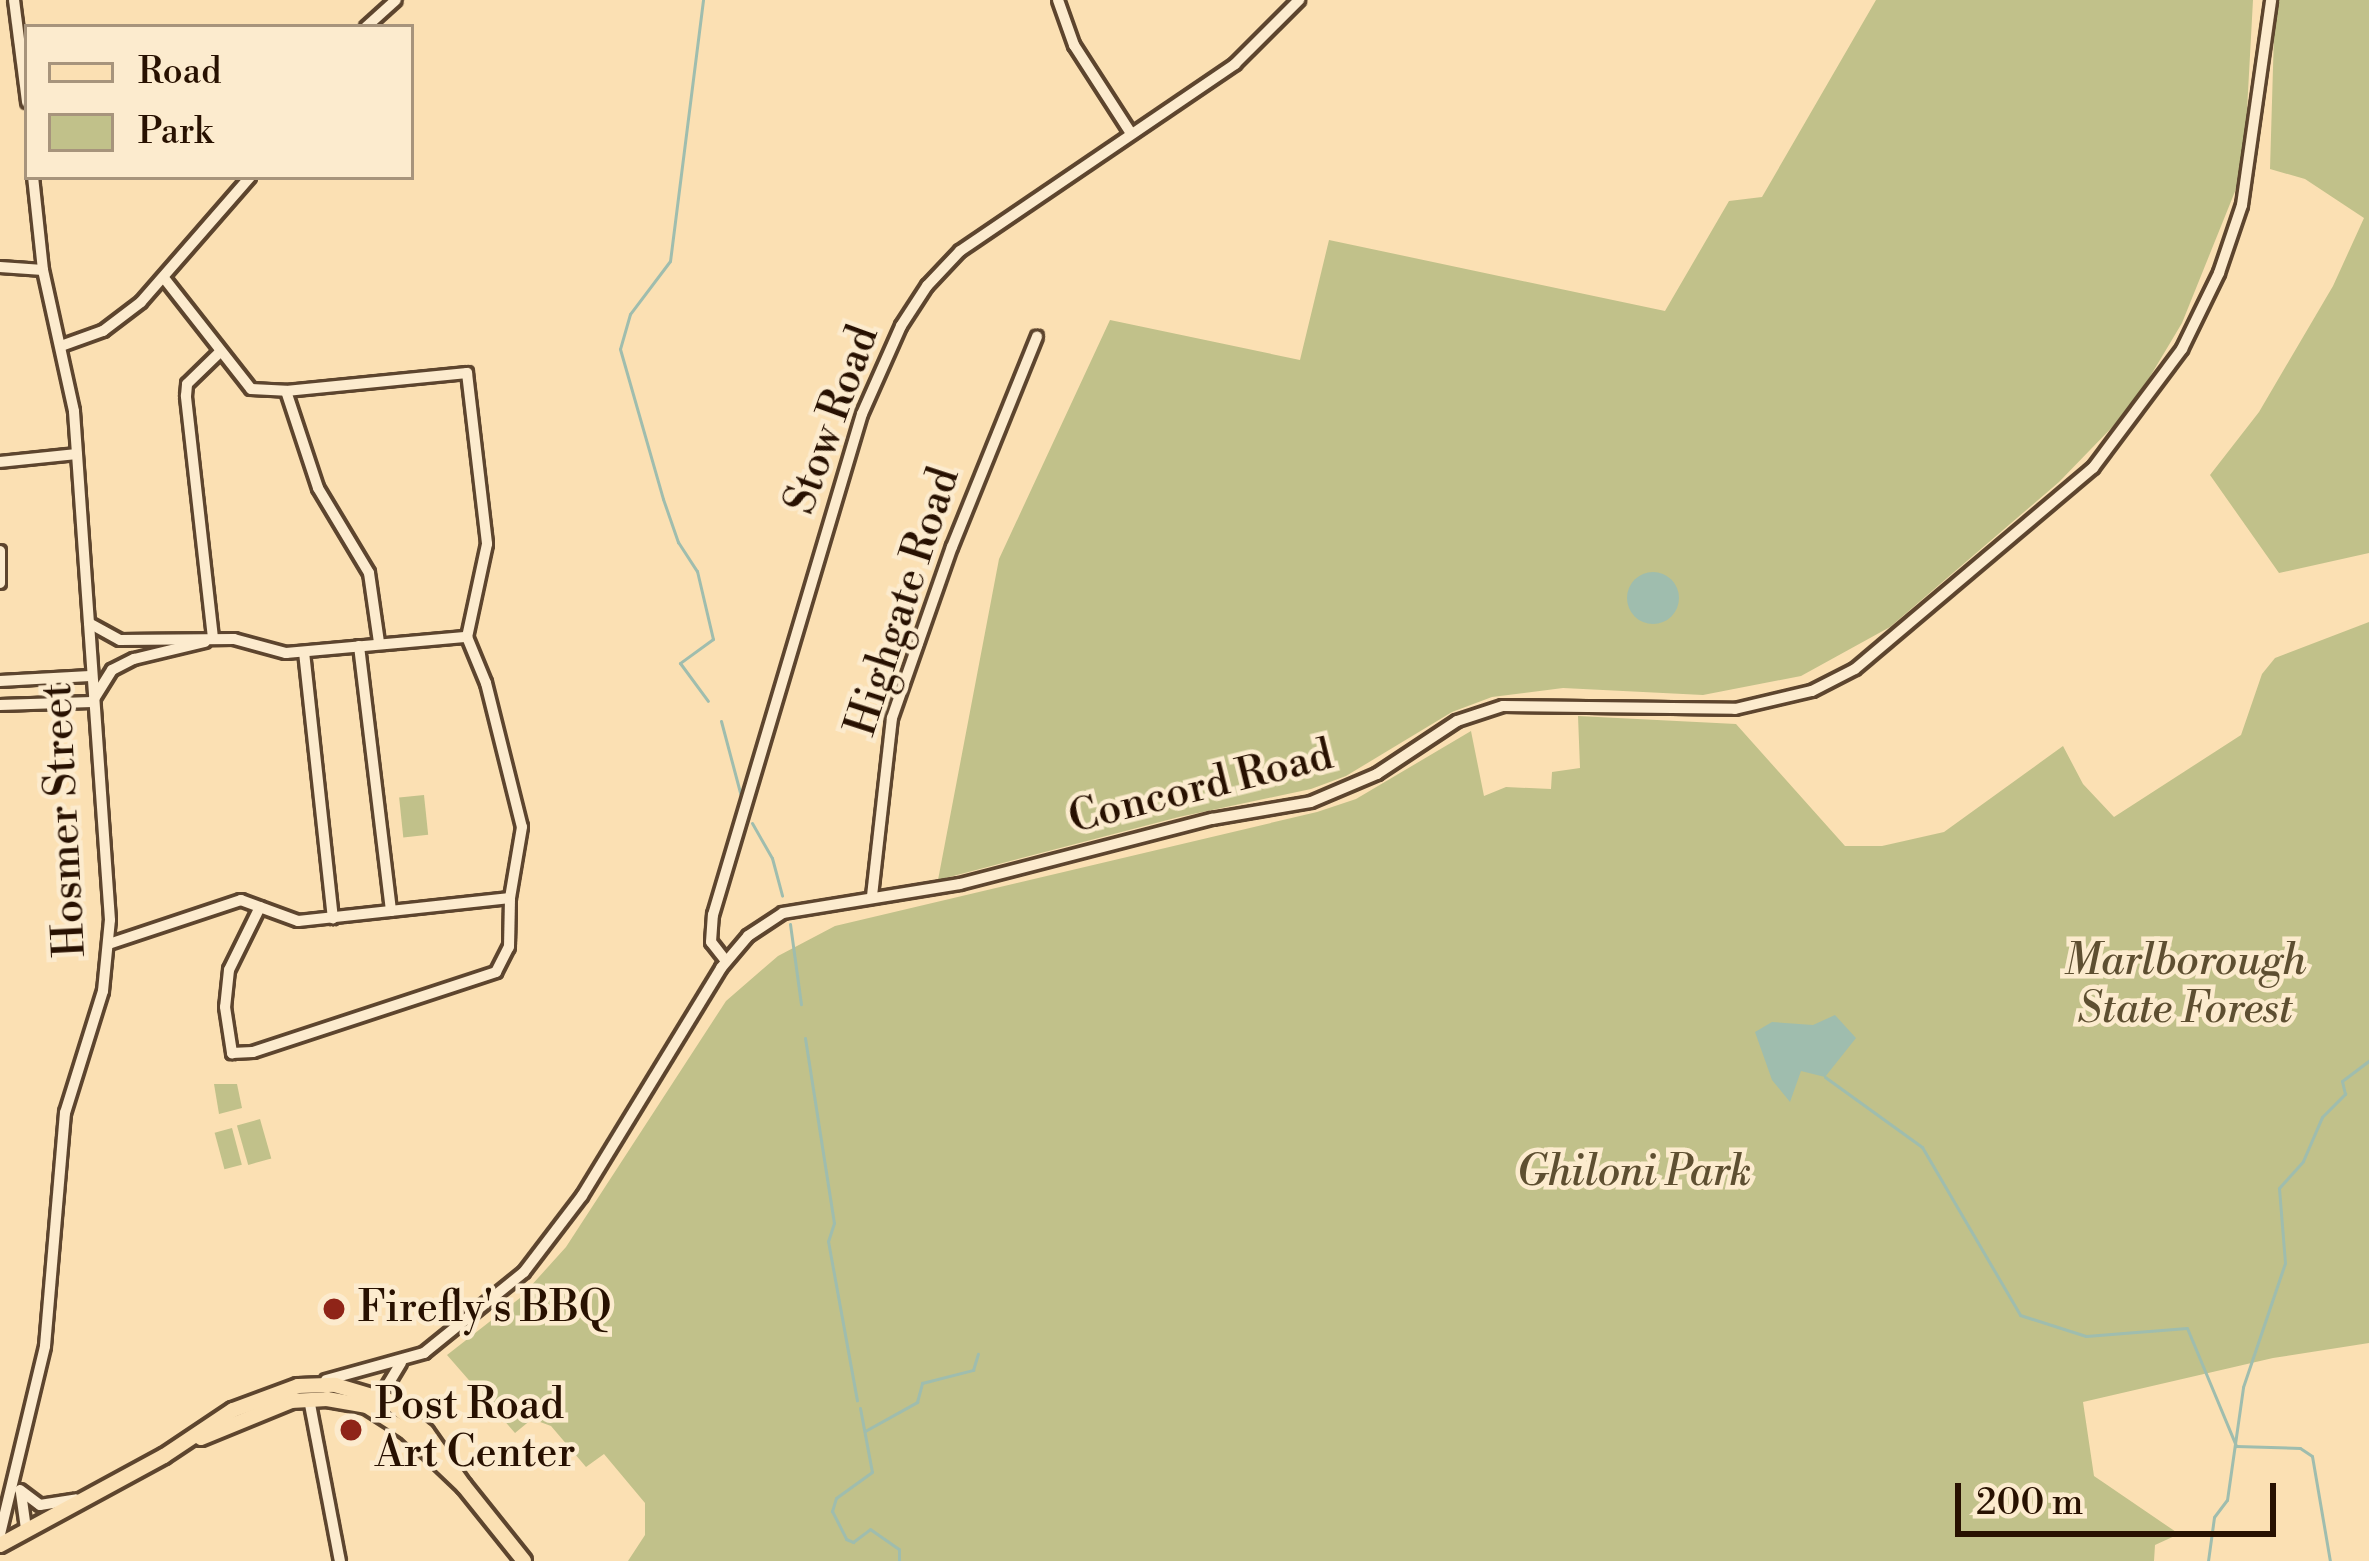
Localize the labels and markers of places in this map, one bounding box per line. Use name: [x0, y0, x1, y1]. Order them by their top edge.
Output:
place label: Firefly's BBQ: [358, 1284, 612, 1334]
marker: Firefly's BBQ: [321, 1296, 347, 1322]
place label: Post Road Art Center: [375, 1381, 576, 1480]
marker: Post Road Art Center: [338, 1417, 364, 1443]

